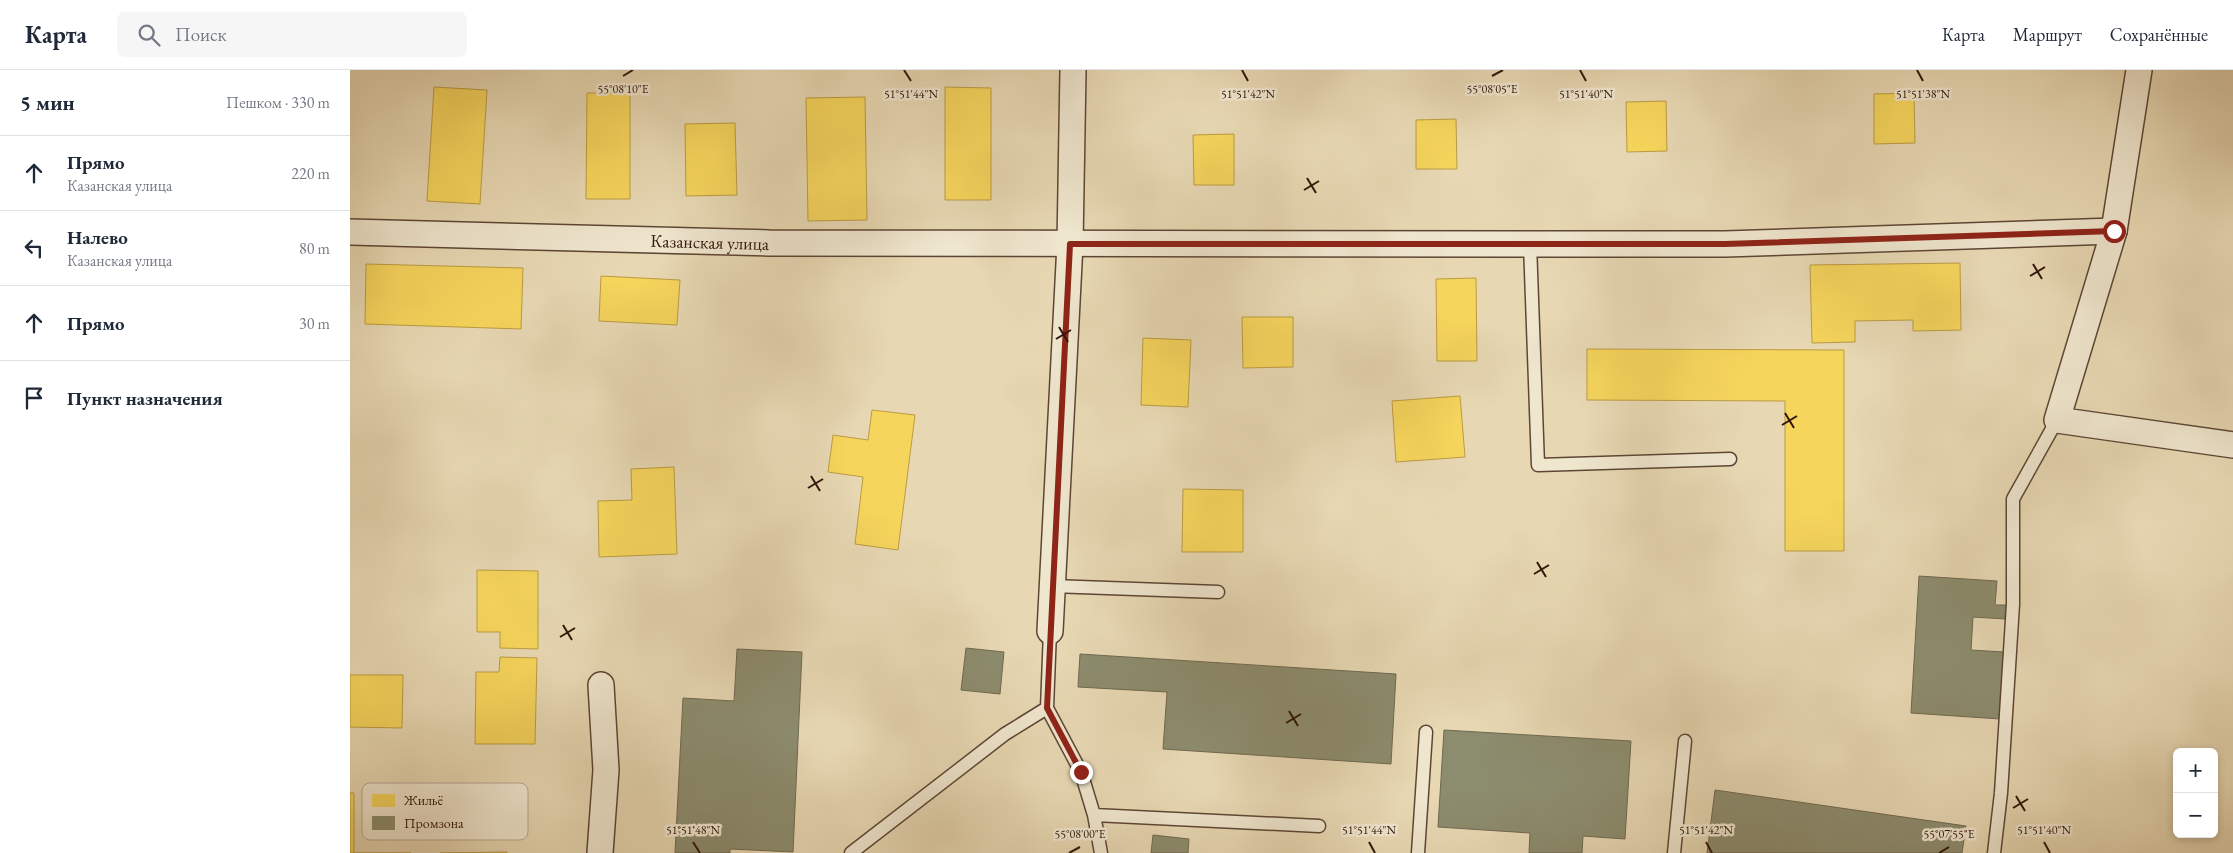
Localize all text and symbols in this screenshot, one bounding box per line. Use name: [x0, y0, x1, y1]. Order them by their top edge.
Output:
search box: [117, 12, 467, 57]
text: Карта: [25, 19, 87, 50]
icon: search: [135, 21, 163, 49]
text: Поиск: [175, 22, 227, 47]
text: Карта: [1942, 23, 1985, 46]
text: Маршрут: [2013, 23, 2082, 46]
text: Сохранённые: [2110, 23, 2208, 46]
text: 55°08'10"E: [597, 81, 649, 97]
text: 55°08'05"E: [1466, 81, 1518, 97]
text: 51°51'44"N: [884, 86, 938, 102]
text: 51°51'42"N: [1221, 86, 1275, 102]
text: 51°51'40"N: [1559, 86, 1613, 102]
text: 51°51'38"N: [1896, 86, 1950, 102]
text: 5 мин: [20, 89, 75, 116]
text: Пешком · 330 m: [226, 92, 330, 113]
text: Прямо: [67, 150, 125, 175]
icon: ahead: [20, 159, 48, 187]
text: 220 m: [291, 163, 330, 184]
text: Казанская улица: [67, 175, 172, 196]
route start: [2103, 220, 2126, 243]
text: Налево: [67, 225, 128, 250]
street label: Казанская улица: [650, 228, 770, 255]
icon: left: [20, 234, 48, 262]
text: 80 m: [299, 238, 330, 259]
text: Казанская улица: [67, 250, 172, 271]
icon: ahead: [20, 309, 48, 337]
text: Прямо: [67, 311, 125, 336]
text: 30 m: [299, 313, 330, 334]
icon: arrive: [20, 384, 48, 412]
text: Пункт назначения: [67, 386, 223, 411]
map controls: [2173, 748, 2218, 838]
button: +: [2173, 748, 2218, 793]
route end: [1070, 761, 1093, 784]
legend: [362, 783, 528, 840]
text: Жильё: [403, 791, 444, 809]
button: −: [2173, 793, 2218, 838]
text: Промзона: [404, 814, 464, 832]
text: 51°51'48"N: [666, 822, 720, 838]
text: 51°51'44"N: [1342, 822, 1396, 838]
text: 51°51'42"N: [1679, 822, 1733, 838]
text: 51°51'40"N: [2017, 822, 2071, 838]
text: 55°08'00"E: [1054, 826, 1106, 842]
text: 55°07'55"E: [1923, 826, 1975, 842]

